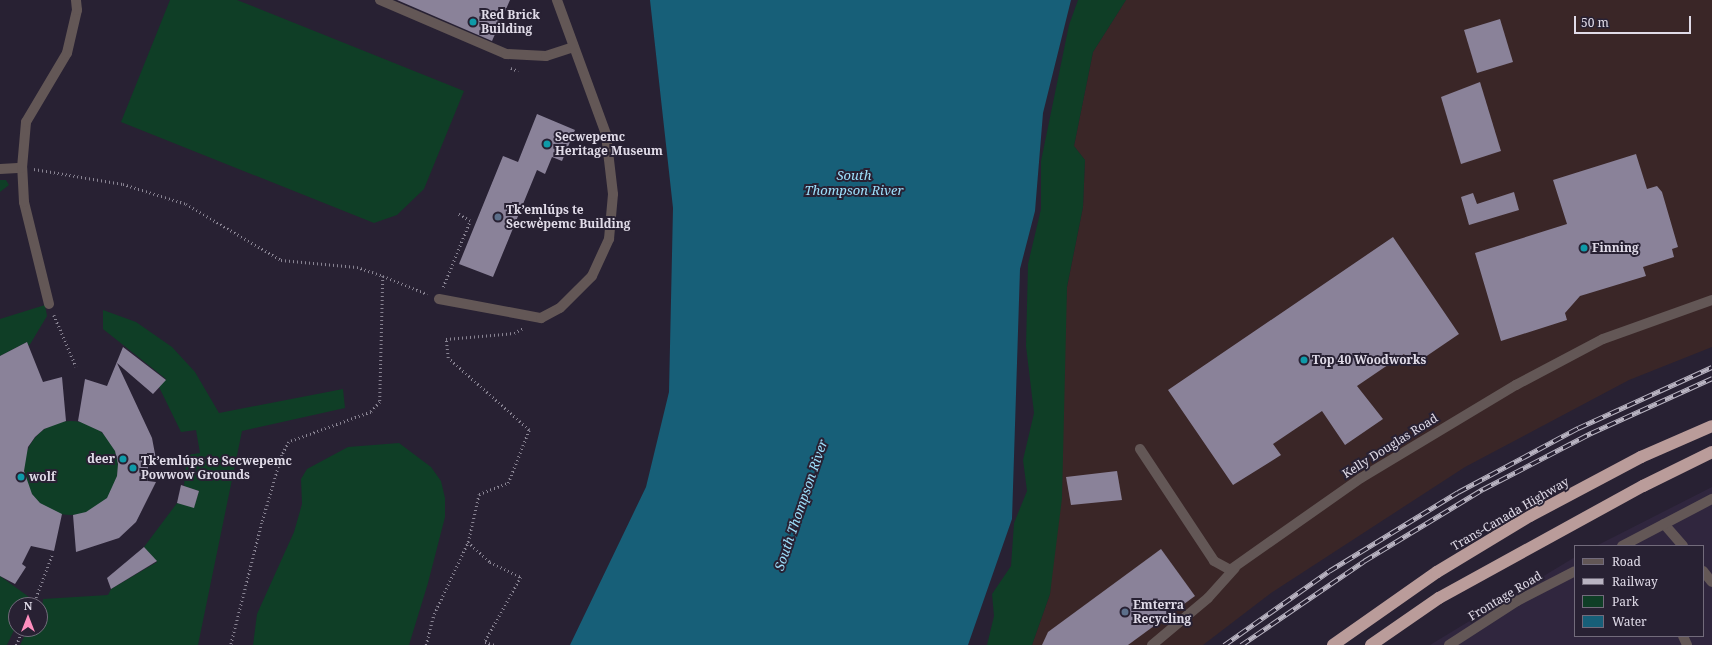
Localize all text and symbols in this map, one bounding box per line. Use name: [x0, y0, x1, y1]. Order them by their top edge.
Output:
place label: Red Brick Building: [481, 8, 540, 36]
scale bar: [1576, 8, 1693, 34]
text: 50 m: [1581, 14, 1609, 31]
marker: Red Brick Building: [468, 17, 478, 27]
place label: Secwepemc Heritage Museum: [555, 130, 663, 158]
marker: Secwepemc Heritage Museum: [542, 139, 552, 149]
water label: South Thompson River: [804, 168, 904, 199]
place label: Tk’emlúps te Secwe̓pemc Building: [506, 203, 630, 231]
marker: Tk’emlúps te Secwe̓pemc Building: [493, 212, 503, 222]
place label: Finning: [1592, 241, 1639, 255]
marker: Finning: [1579, 243, 1589, 253]
place label: Top 40 Woodworks: [1312, 353, 1426, 367]
marker: Top 40 Woodworks: [1299, 355, 1309, 365]
street label: Kelly Douglas Road: [1340, 411, 1440, 481]
water label: South Thompson River: [771, 438, 831, 572]
place label: deer: [87, 452, 115, 466]
marker: deer: [118, 454, 128, 464]
place label: Tk’emlúps te Secwepemc Powwow Grounds: [141, 454, 292, 482]
marker: Tk’emlúps te Secwepemc Powwow Grounds: [128, 463, 138, 473]
place label: wolf: [29, 470, 56, 484]
marker: wolf: [16, 472, 26, 482]
street label: Trans-Canada Highway: [1449, 474, 1571, 554]
legend: [1574, 545, 1704, 637]
text: Road: [1612, 553, 1641, 570]
street label: Frontage Road: [1466, 568, 1544, 624]
text: Railway: [1612, 573, 1658, 590]
text: Park: [1612, 593, 1639, 610]
north arrow: [8, 597, 48, 637]
text: N: [24, 598, 32, 613]
place label: Emterra Recycling: [1133, 598, 1191, 626]
marker: Emterra Recycling: [1120, 607, 1130, 617]
text: Water: [1612, 613, 1647, 630]

